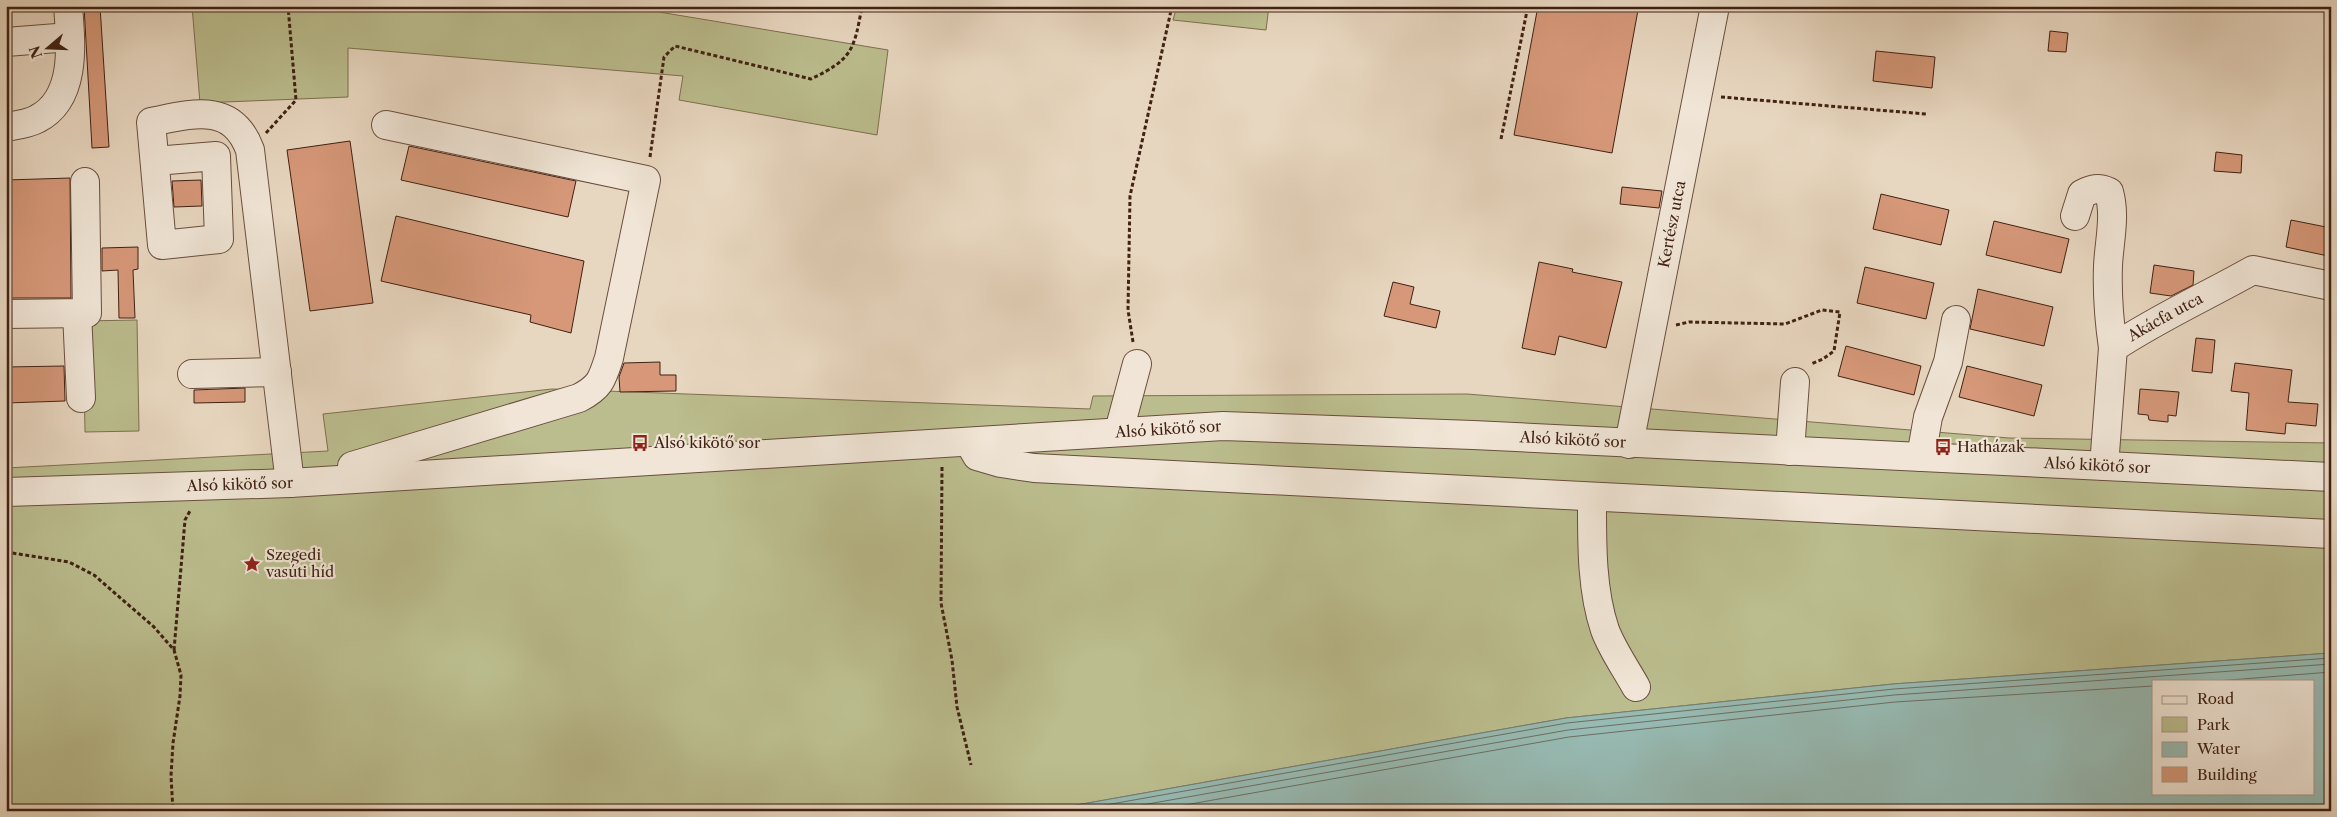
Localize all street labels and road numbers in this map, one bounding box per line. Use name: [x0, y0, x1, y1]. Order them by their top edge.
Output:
street label: Kertész utca: [1654, 179, 1690, 269]
street label: Akácfa utca: [2123, 289, 2206, 346]
street label: Alsó kikötő sor: [1113, 416, 1223, 442]
street label: Alsó kikötő sor: [1518, 427, 1627, 452]
street label: Alsó kikötő sor: [2043, 453, 2152, 477]
street label: Alsó kikötő sor: [185, 473, 294, 495]

